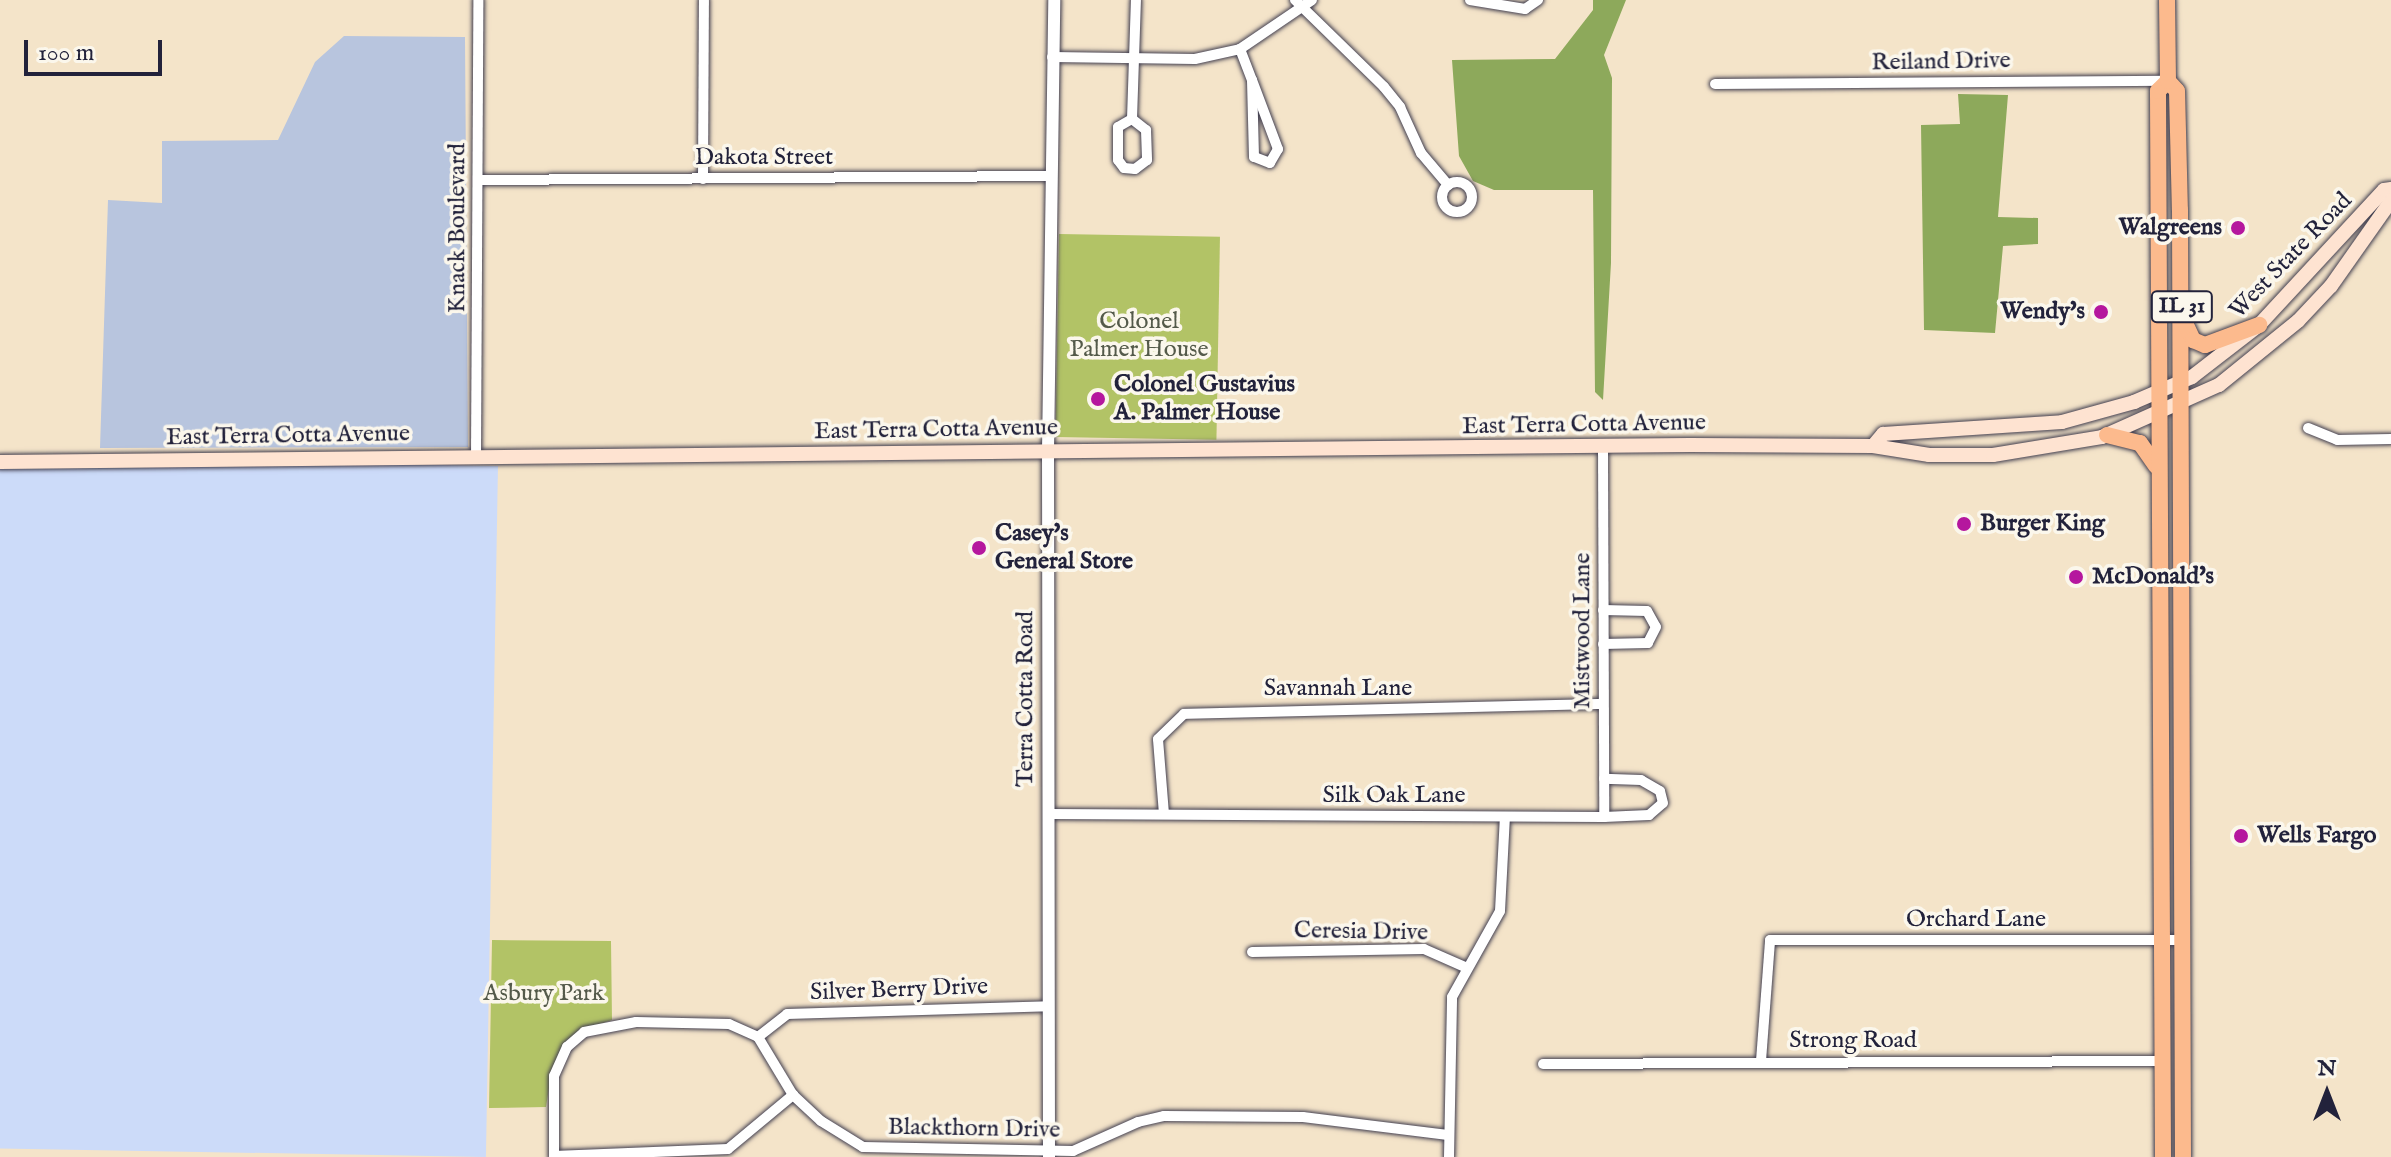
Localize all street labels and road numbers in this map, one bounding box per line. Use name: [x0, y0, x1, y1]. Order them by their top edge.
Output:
street label: Reiland Drive: [1871, 46, 2011, 78]
street label: Knack Boulevard: [444, 143, 472, 313]
street label: Dakota Street: [695, 144, 833, 172]
street label: West State Road: [2224, 187, 2358, 325]
road number: IL 31: [2150, 289, 2214, 325]
street label: East Terra Cotta Avenue: [1462, 408, 1706, 442]
street label: East Terra Cotta Avenue: [814, 413, 1058, 447]
street label: East Terra Cotta Avenue: [166, 419, 410, 453]
street label: Mistwood Lane: [1569, 553, 1597, 709]
street label: Terra Cotta Road: [1012, 611, 1040, 787]
street label: Savannah Lane: [1264, 675, 1412, 703]
street label: Silk Oak Lane: [1323, 782, 1465, 810]
street label: Orchard Lane: [1906, 906, 2046, 934]
street label: Ceresia Drive: [1294, 916, 1428, 948]
street label: Silver Berry Drive: [810, 973, 988, 1007]
street label: Strong Road: [1789, 1027, 1917, 1055]
street label: Blackthorn Drive: [888, 1113, 1060, 1145]

